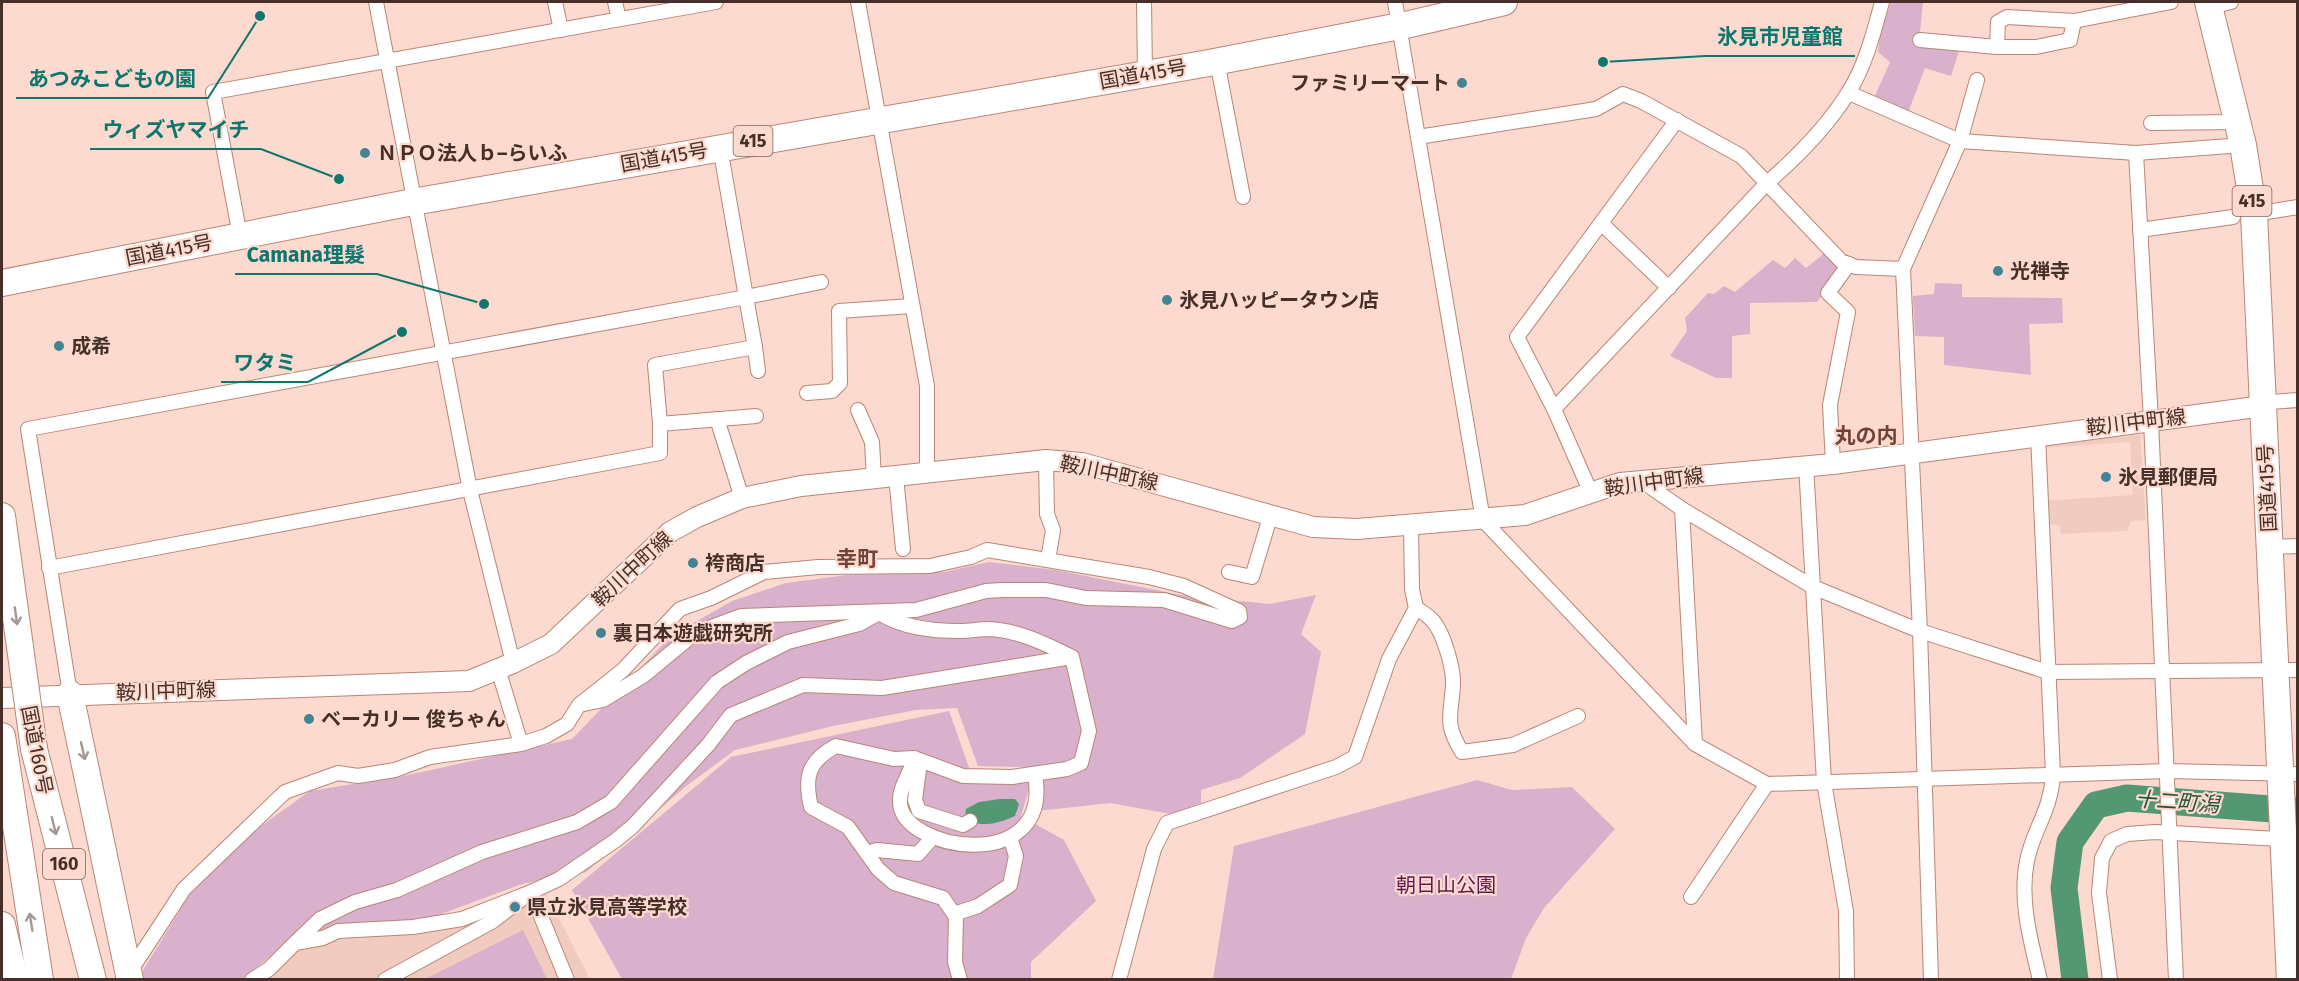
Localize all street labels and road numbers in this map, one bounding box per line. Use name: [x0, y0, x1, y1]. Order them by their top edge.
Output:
street label: 国道415号: [1098, 55, 1188, 93]
road number: 415: [734, 126, 772, 156]
street label: 国道415号: [619, 138, 709, 176]
road number: 415: [2232, 186, 2272, 216]
street label: 国道415号: [123, 230, 215, 270]
street label: 鞍川中町線: [2085, 404, 2187, 440]
street label: 国道415号: [2253, 443, 2281, 533]
street label: 鞍川中町線: [1058, 451, 1160, 495]
street label: 鞍川中町線: [1603, 463, 1705, 501]
street label: 鞍川中町線: [587, 526, 677, 612]
street label: 鞍川中町線: [116, 677, 216, 705]
street label: 国道160号: [17, 703, 57, 797]
road number: 160: [43, 849, 85, 879]

